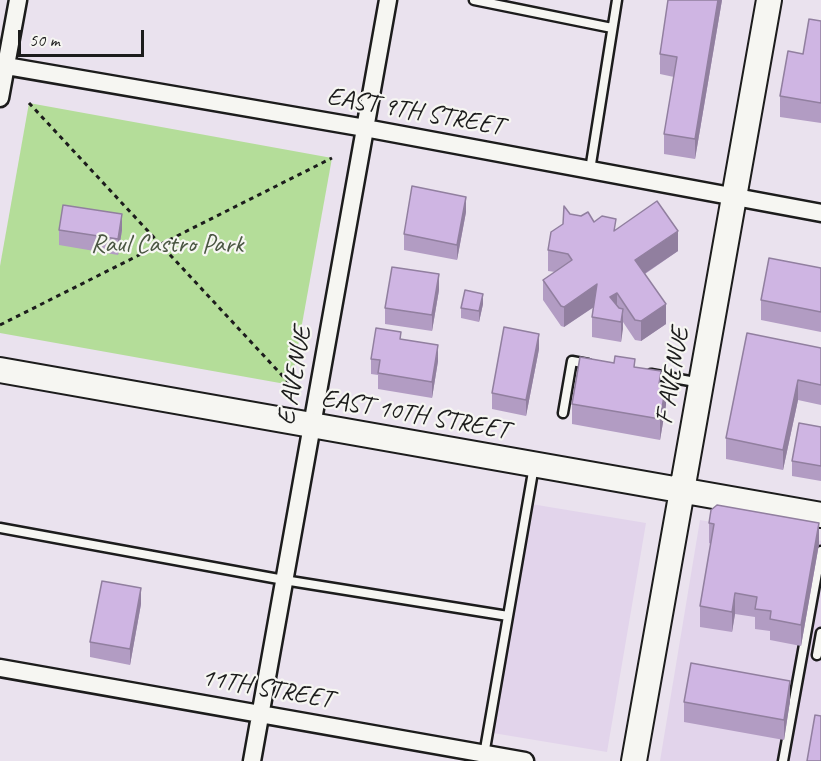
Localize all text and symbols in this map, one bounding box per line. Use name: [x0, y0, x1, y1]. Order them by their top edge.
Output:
scale bar: [21, 18, 147, 56]
text: 50 m: [29, 29, 60, 51]
street label: EAST 9TH STREET: [324, 81, 506, 143]
park label: Raul Castro Park: [91, 229, 243, 261]
street label: E AVENUE: [271, 324, 319, 428]
street label: F AVENUE: [649, 325, 697, 427]
street label: EAST 10TH STREET: [319, 383, 511, 447]
street label: 11TH STREET: [199, 662, 335, 716]

